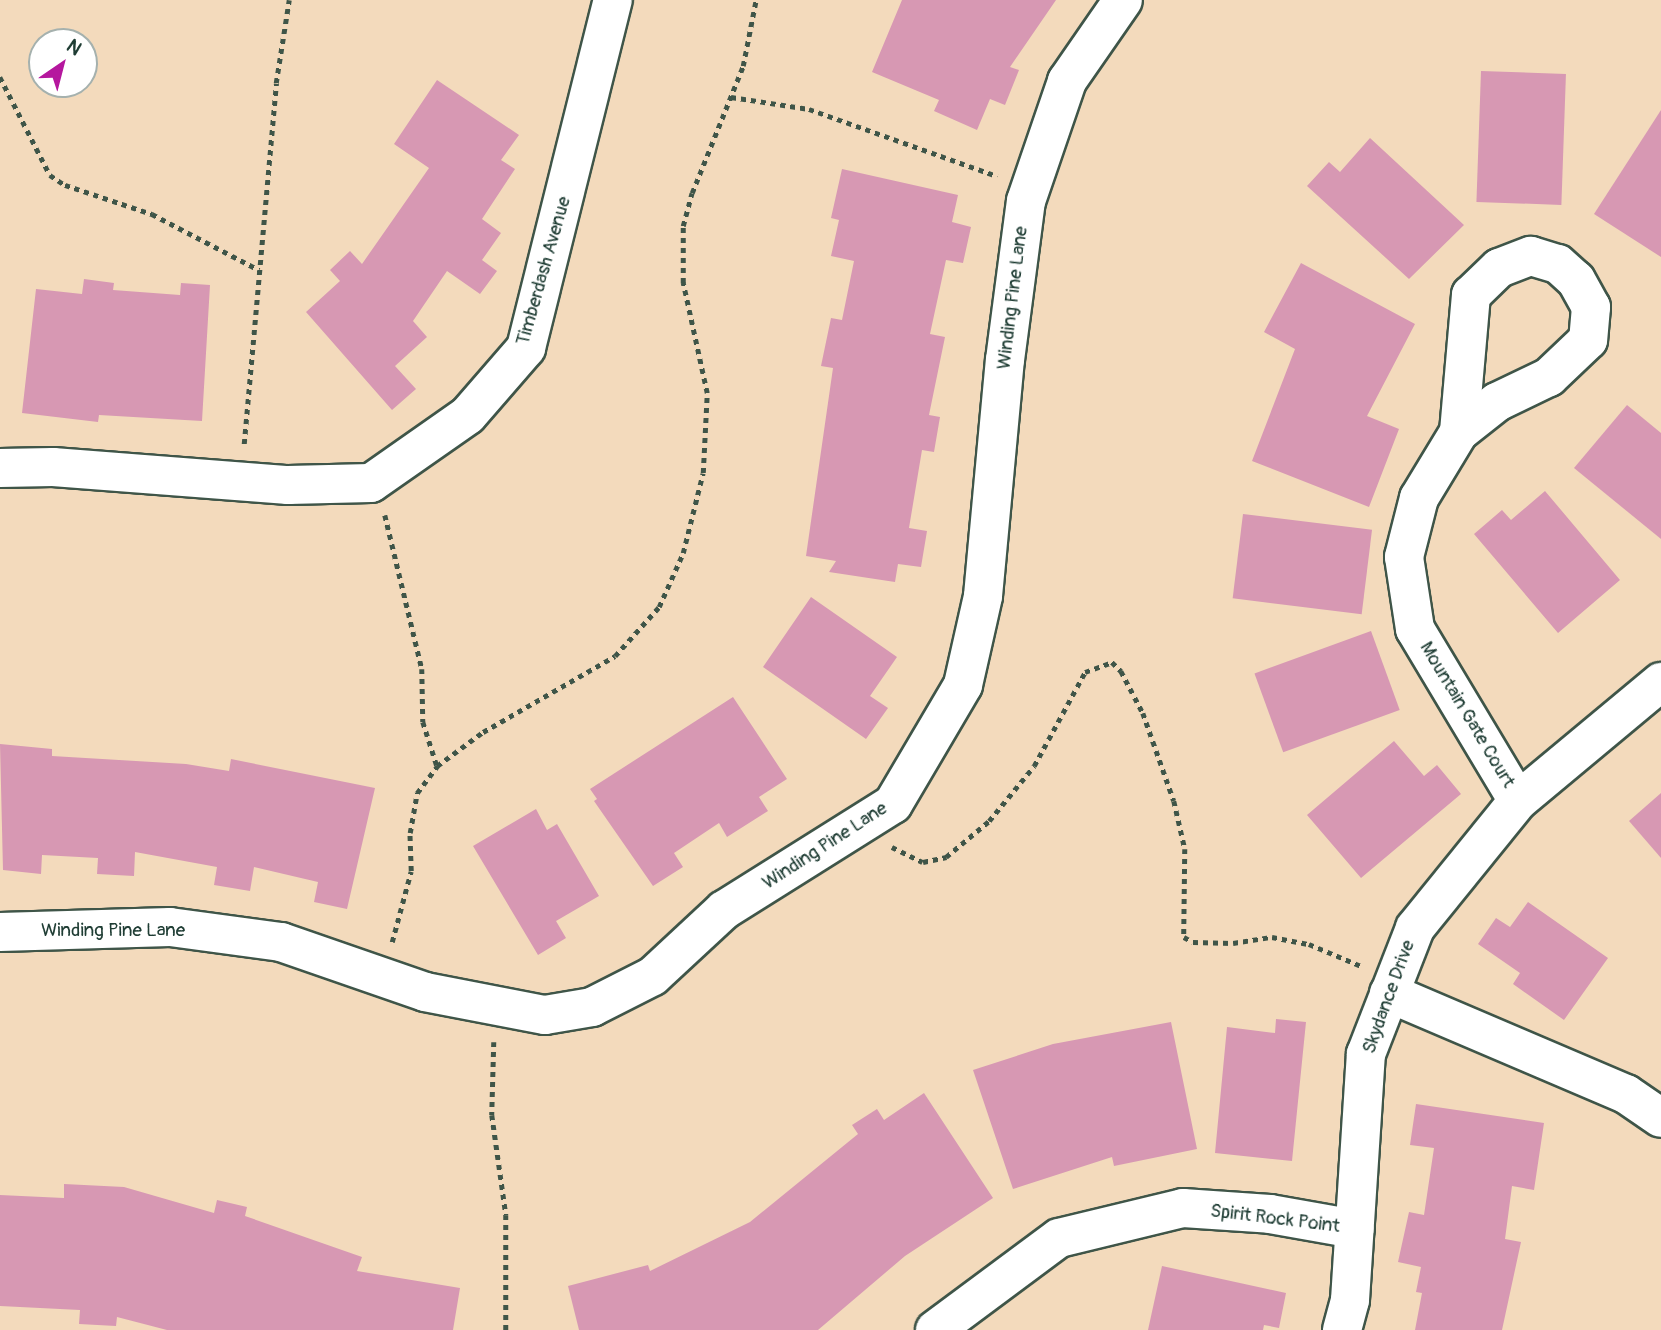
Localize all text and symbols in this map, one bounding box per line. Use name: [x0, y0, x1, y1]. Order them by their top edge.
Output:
north arrow: [28, 28, 98, 98]
text: N: [62, 34, 86, 61]
street label: Timberdash Avenue: [512, 194, 576, 348]
street label: Winding Pine Lane: [993, 225, 1033, 371]
street label: Mountain Gate Court: [1414, 638, 1520, 792]
street label: Winding Pine Lane: [758, 797, 892, 895]
street label: Winding Pine Lane: [41, 920, 185, 942]
street label: Skydance Drive: [1358, 937, 1420, 1057]
street label: Spirit Rock Point: [1209, 1200, 1341, 1238]

